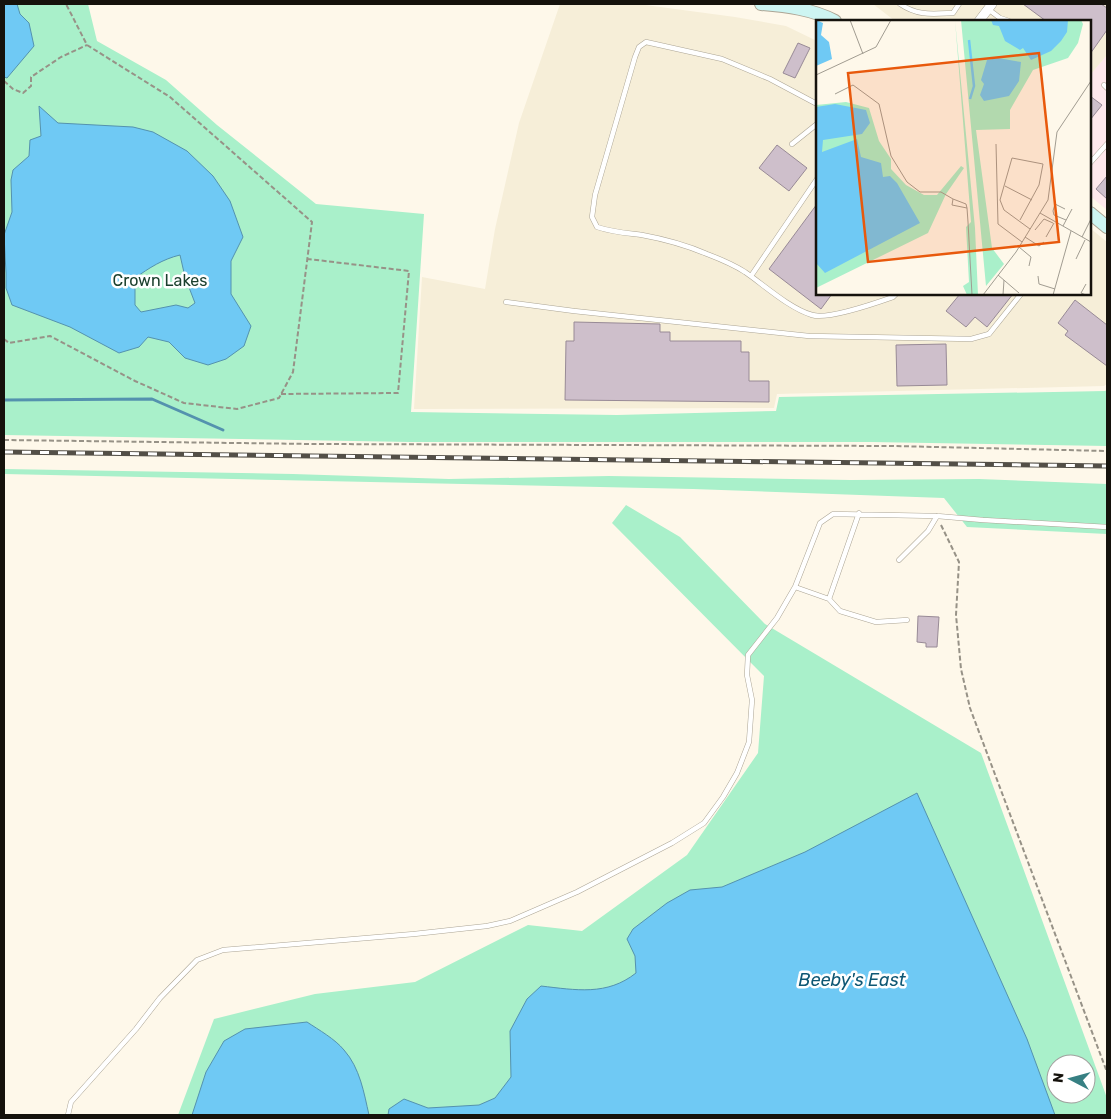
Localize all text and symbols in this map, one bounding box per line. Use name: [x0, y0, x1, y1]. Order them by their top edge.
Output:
inset map: [816, 20, 1091, 295]
park label: Crown Lakes: [113, 271, 207, 290]
water label: Beeby's East: [798, 969, 907, 991]
north arrow: [1046, 1054, 1096, 1104]
text: N: [1050, 1072, 1068, 1084]

